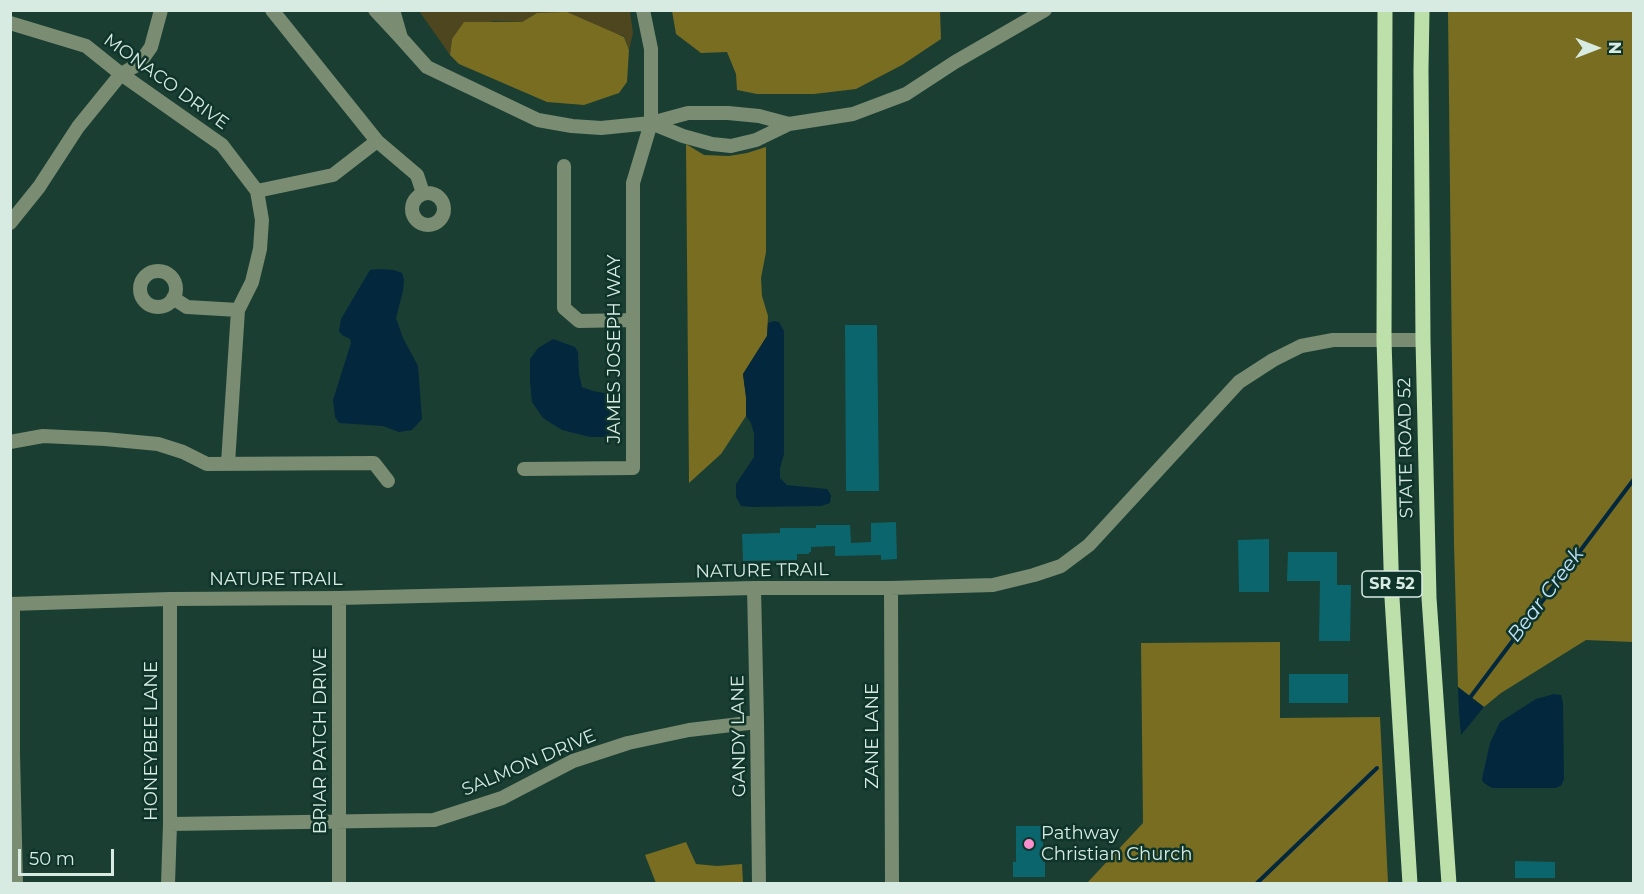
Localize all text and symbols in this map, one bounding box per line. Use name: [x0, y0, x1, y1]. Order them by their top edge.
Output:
north arrow: [1566, 18, 1626, 78]
street label: MONACO DRIVE: [99, 29, 233, 135]
text: N: [1605, 42, 1624, 54]
street label: JAMES JOSEPH WAY: [604, 255, 626, 443]
street label: STATE ROAD 52: [1394, 377, 1418, 519]
water label: Bear Creek: [1503, 543, 1589, 647]
street label: NATURE TRAIL: [695, 559, 829, 583]
street label: NATURE TRAIL: [209, 569, 343, 591]
road number: SR 52: [1362, 571, 1422, 597]
street label: BRIAR PATCH DRIVE: [310, 648, 332, 834]
street label: HONEYBEE LANE: [141, 661, 163, 821]
street label: GANDY LANE: [727, 675, 751, 797]
street label: ZANE LANE: [862, 683, 884, 789]
street label: SALMON DRIVE: [459, 725, 599, 801]
place label: Pathway Christian Church: [1041, 823, 1192, 866]
scale bar: [21, 837, 117, 875]
marker: Pathway Christian Church: [1022, 837, 1036, 851]
text: 50 m: [29, 848, 75, 870]

